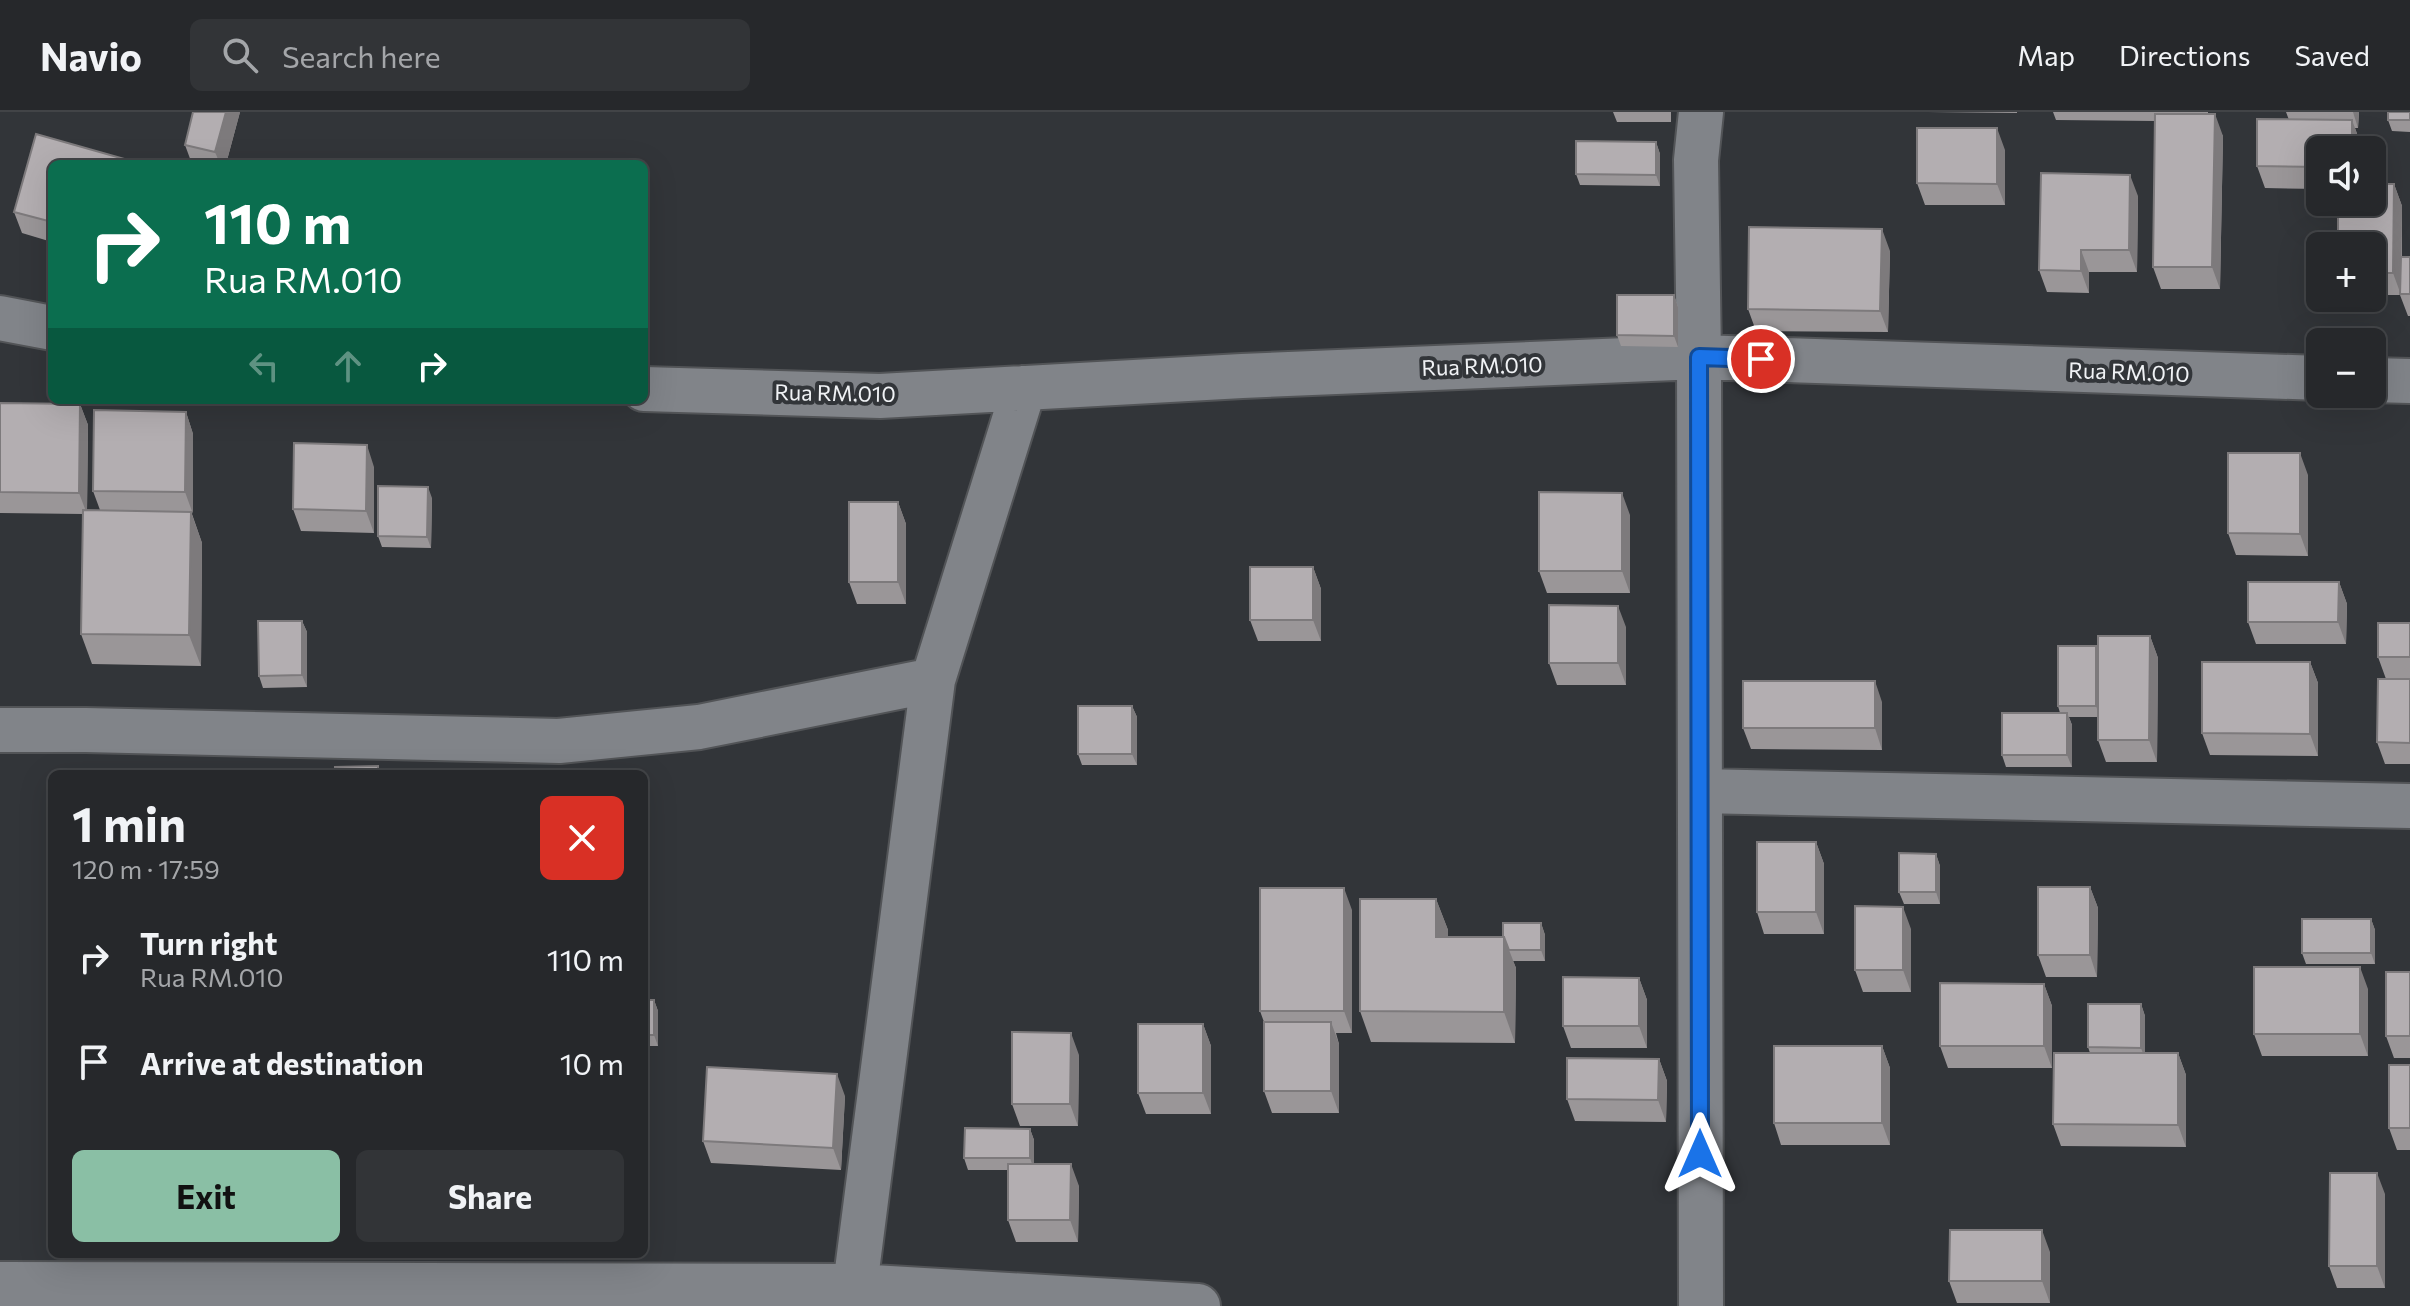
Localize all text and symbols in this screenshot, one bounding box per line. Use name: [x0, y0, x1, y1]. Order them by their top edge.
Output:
search box: [190, 19, 750, 91]
text: Navio: [40, 32, 142, 79]
icon: search: [218, 33, 262, 77]
text: Search here: [282, 37, 441, 74]
text: Map: [2017, 38, 2075, 72]
text: Directions: [2119, 38, 2250, 72]
text: Saved: [2294, 38, 2370, 72]
map controls: [2306, 136, 2386, 408]
button: sound: [2306, 136, 2386, 216]
text: 110 m: [204, 187, 351, 256]
icon: right: [72, 192, 176, 296]
button: +: [2306, 232, 2386, 312]
text: Rua RM.010: [204, 256, 403, 300]
pin: [1727, 325, 1795, 393]
button: −: [2306, 328, 2386, 408]
icon: arrive: [1739, 337, 1783, 381]
icon: left: [242, 344, 286, 388]
icon: ahead: [326, 344, 370, 388]
icon: right: [410, 344, 454, 388]
street label: Rua RM.010: [1421, 350, 1543, 381]
street label: Rua RM.010: [2068, 356, 2190, 387]
street label: Rua RM.010: [774, 378, 896, 407]
text: 1 min: [72, 793, 186, 852]
button: close: [540, 796, 624, 880]
text: 120 m · 17:59: [72, 853, 220, 884]
text: Turn right: [140, 924, 277, 961]
icon: right: [72, 936, 116, 980]
text: 110 m: [547, 940, 624, 977]
text: Rua RM.010: [140, 961, 283, 992]
icon: arrive: [72, 1040, 116, 1084]
text: Arrive at destination: [140, 1044, 424, 1081]
text: 10 m: [560, 1044, 624, 1081]
position arrow: [1658, 1112, 1742, 1196]
button: Exit: [72, 1150, 340, 1242]
button: Share: [356, 1150, 624, 1242]

